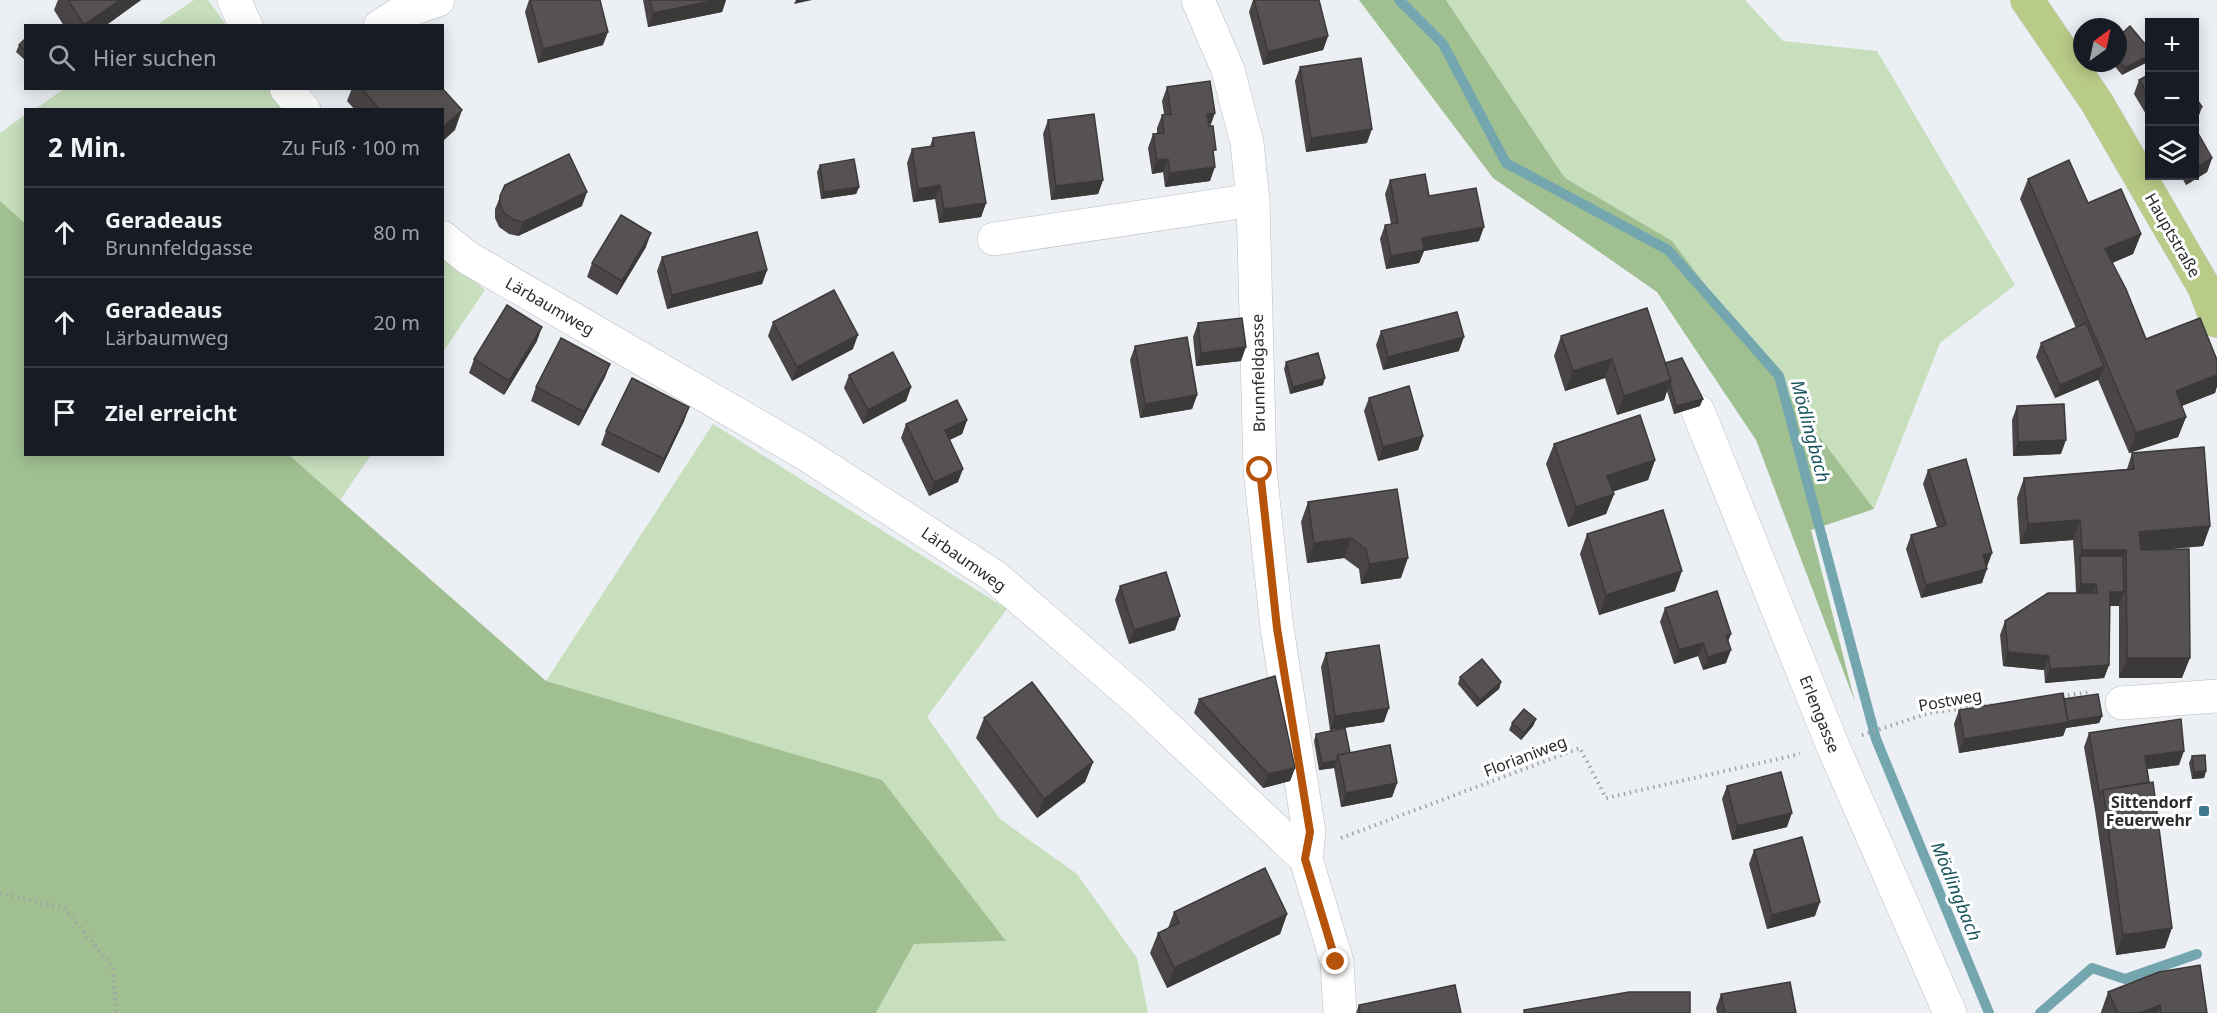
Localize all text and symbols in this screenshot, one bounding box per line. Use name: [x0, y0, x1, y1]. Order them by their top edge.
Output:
north arrow: [2073, 18, 2127, 72]
map controls: [2145, 18, 2199, 180]
button: +: [2145, 18, 2199, 72]
search box: [24, 24, 444, 90]
icon: search: [45, 41, 78, 74]
text: Hier suchen: [93, 42, 217, 72]
button: −: [2145, 72, 2199, 126]
button: layers: [2145, 126, 2199, 180]
text: 2 Min.: [48, 129, 126, 165]
text: Zu Fuß · 100 m: [282, 134, 420, 161]
street label: Hauptstraße: [2140, 189, 2206, 281]
text: Geradeaus: [105, 204, 222, 234]
icon: ahead: [48, 216, 81, 249]
text: 80 m: [373, 219, 420, 246]
text: Brunnfeldgasse: [105, 234, 253, 261]
street label: Lärbaumweg: [502, 272, 598, 340]
text: Geradeaus: [105, 294, 222, 324]
icon: ahead: [48, 306, 81, 339]
text: 20 m: [373, 309, 420, 336]
street label: Brunnfeldgasse: [1246, 314, 1270, 432]
text: Lärbaumweg: [105, 324, 229, 351]
water label: Mödlingbach: [1786, 377, 1836, 485]
icon: arrive: [48, 396, 81, 429]
text: Ziel erreicht: [105, 397, 237, 427]
route start: [1246, 456, 1272, 482]
street label: Lärbaumweg: [917, 522, 1011, 596]
street label: Erlengasse: [1794, 672, 1846, 756]
street label: Postweg: [1916, 684, 1984, 716]
street label: Florianiweg: [1480, 730, 1570, 782]
place label: Sittendorf Feuerwehr: [2106, 791, 2193, 831]
marker: Sittendorf Feuerwehr: [2197, 804, 2211, 818]
water label: Mödlingbach: [1926, 838, 1988, 944]
route end: [1322, 948, 1348, 974]

